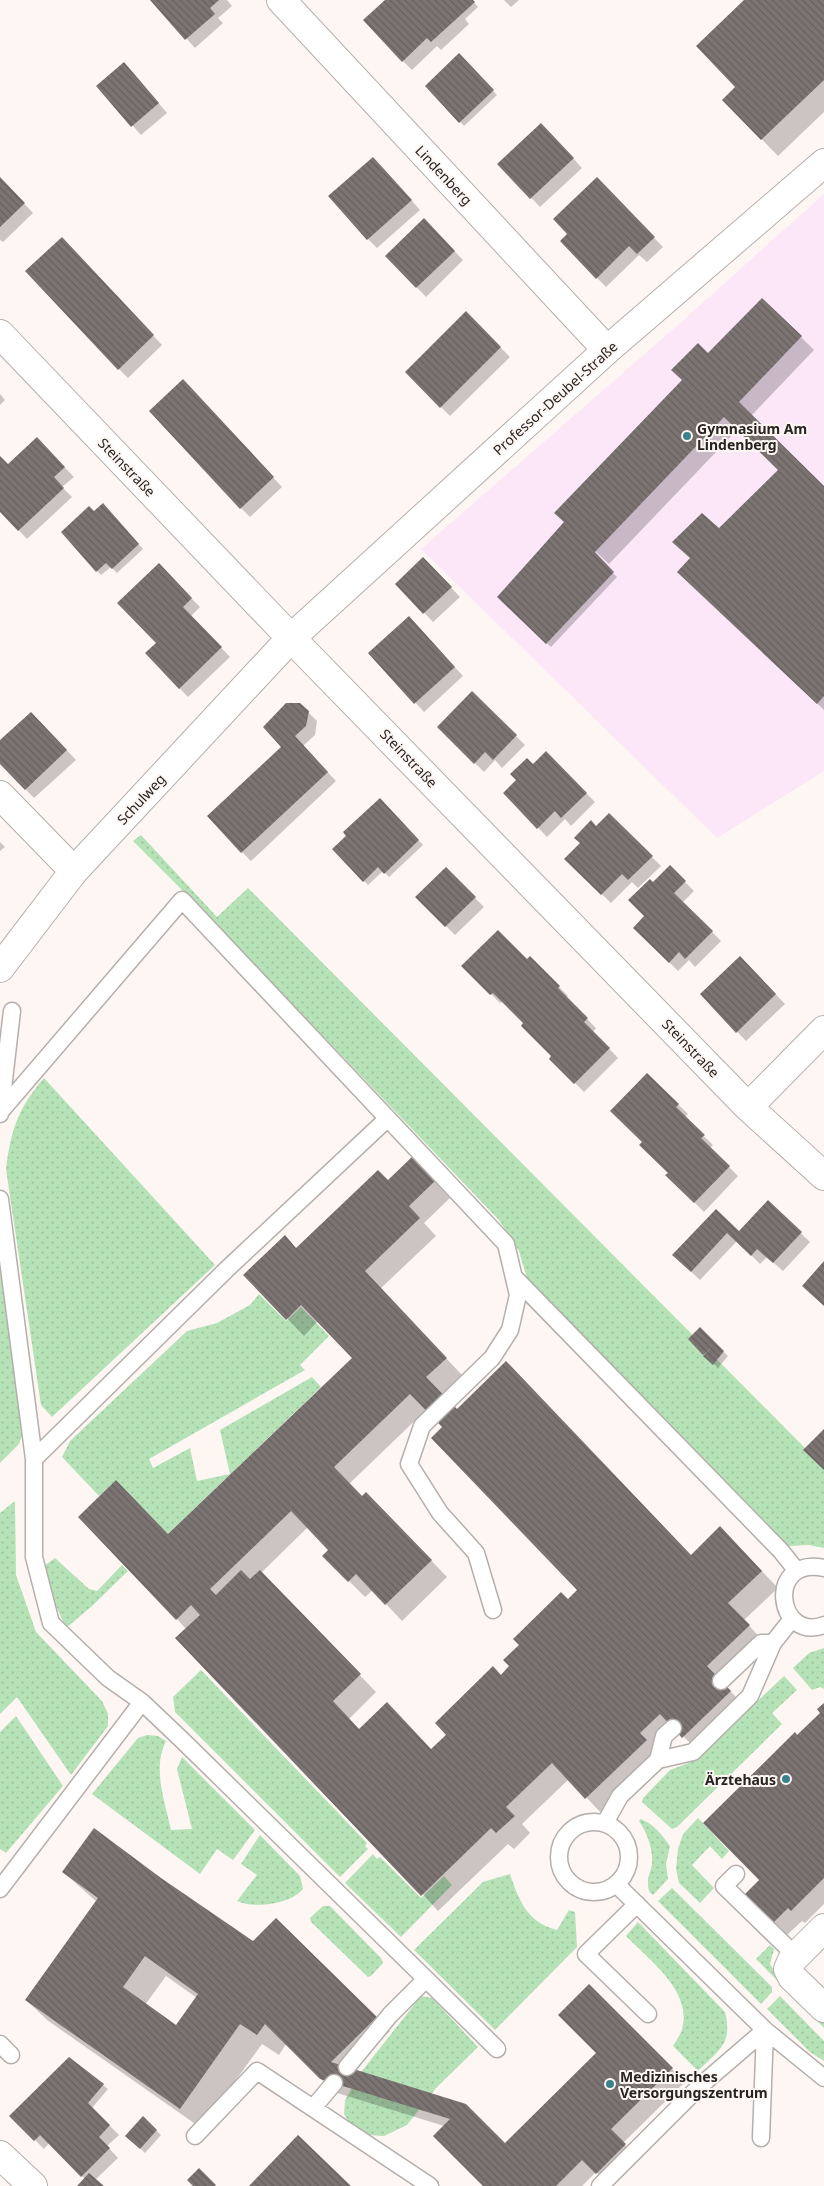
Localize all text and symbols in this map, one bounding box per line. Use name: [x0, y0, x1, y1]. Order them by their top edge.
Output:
street label: Lindenberg: [411, 141, 477, 209]
street label: Professor-Deubel-Straße: [489, 337, 621, 459]
place label: Gymnasium Am Lindenberg: [697, 419, 807, 454]
marker: Gymnasium Am Lindenberg: [681, 430, 693, 442]
street label: Steinstraße: [94, 434, 160, 501]
street label: Steinstraße: [376, 725, 442, 792]
street label: Schulweg: [113, 770, 169, 828]
street label: Steinstraße: [658, 1015, 724, 1082]
place label: Ärztehaus: [705, 1770, 776, 1789]
marker: Ärztehaus: [780, 1773, 792, 1785]
place label: Medizinisches Versorgungszentrum: [620, 2067, 768, 2102]
marker: Medizinisches Versorgungszentrum: [604, 2078, 616, 2090]

